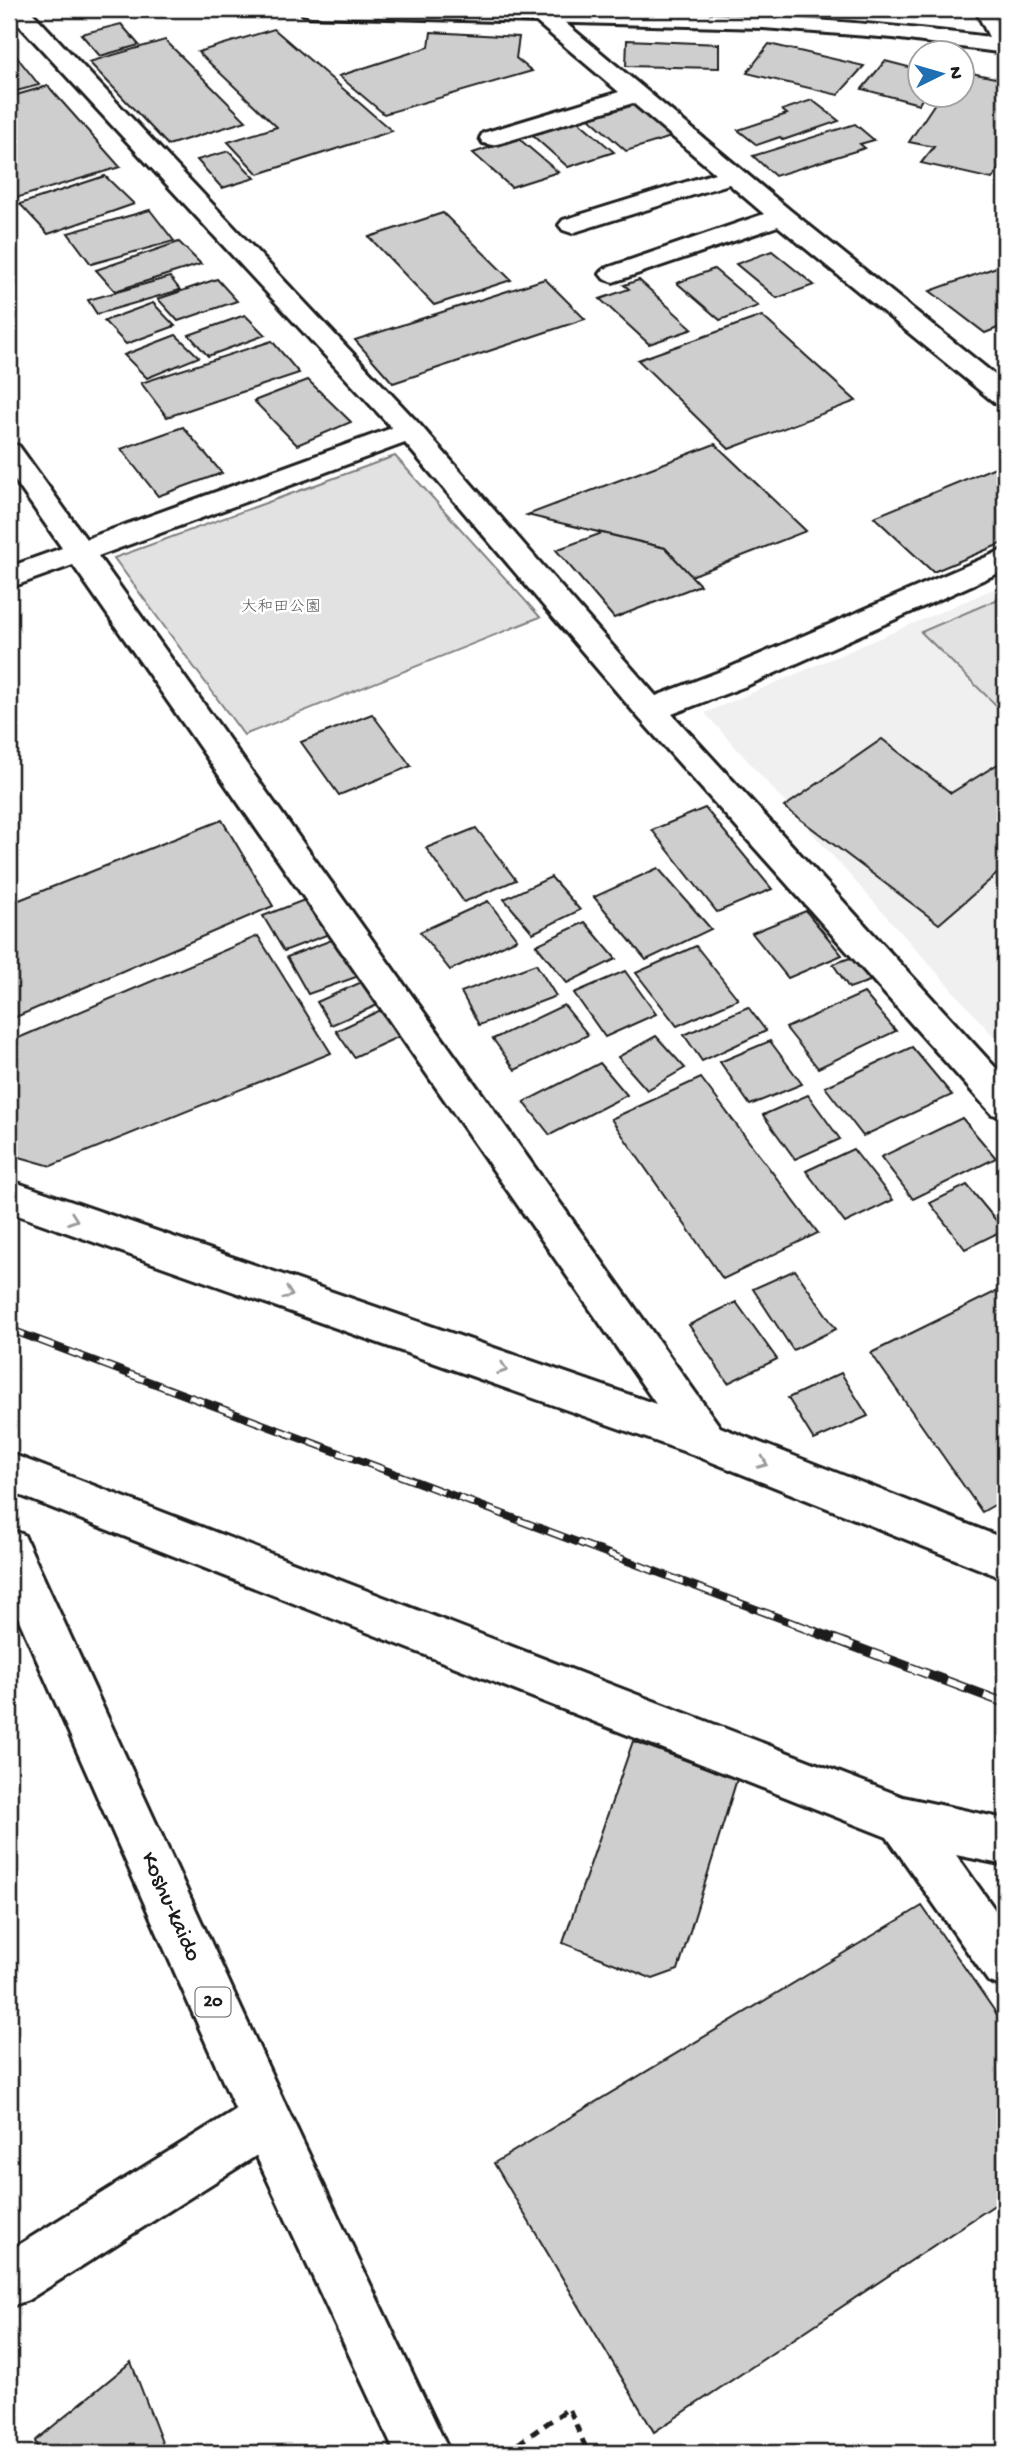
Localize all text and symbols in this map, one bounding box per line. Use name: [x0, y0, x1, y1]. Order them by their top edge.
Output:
north arrow: [906, 38, 976, 108]
text: N: [942, 66, 966, 80]
park label: 大和田公園: [241, 598, 321, 618]
one-way arrow: [67, 1211, 79, 1225]
one-way arrow: [281, 1286, 293, 1300]
one-way arrow: [496, 1361, 508, 1375]
one-way arrow: [756, 1454, 768, 1468]
street label: Koshu-kaido: [134, 1848, 206, 1966]
road number: 20: [196, 1988, 230, 2016]

